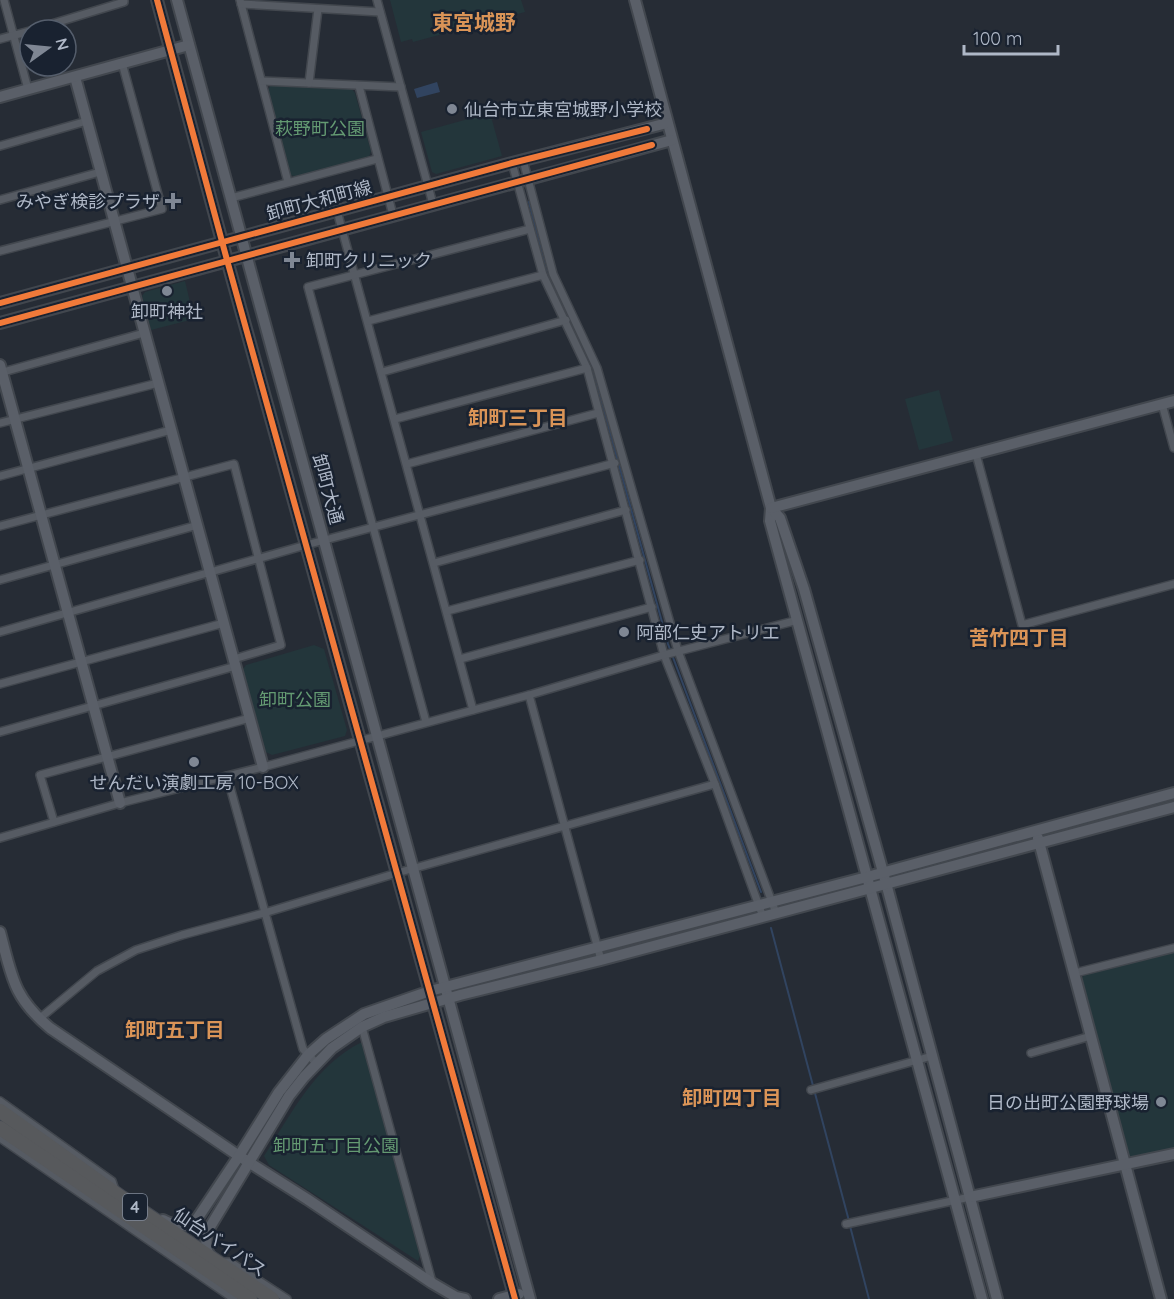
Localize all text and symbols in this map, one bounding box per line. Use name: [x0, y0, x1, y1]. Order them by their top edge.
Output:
district label: 東宮城野: [432, 9, 516, 35]
north arrow: [18, 18, 78, 78]
scale bar: [964, 18, 1058, 56]
text: 100 m: [973, 27, 1022, 50]
text: N: [51, 36, 74, 52]
place label: 仙台市立東宮城野小学校: [464, 98, 662, 121]
marker: 仙台市立東宮城野小学校: [445, 102, 459, 116]
park label: 萩野町公園: [275, 117, 365, 140]
street label: 卸町大和町線: [264, 175, 374, 225]
place label: みやぎ検診プラザ: [16, 190, 160, 213]
marker: みやぎ検診プラザ: [164, 192, 182, 210]
place label: 卸町クリニック: [306, 249, 432, 272]
marker: 卸町クリニック: [283, 251, 301, 269]
marker: 卸町神社: [160, 284, 174, 298]
place label: 卸町神社: [131, 300, 203, 323]
district label: 卸町三丁目: [468, 405, 568, 430]
street label: 卸町大通: [308, 451, 348, 527]
place label: 阿部仁史アトリエ: [636, 621, 780, 644]
marker: 阿部仁史アトリエ: [617, 625, 631, 639]
district label: 苦竹四丁目: [969, 625, 1069, 650]
park label: 卸町公園: [259, 688, 331, 711]
marker: せんだい演劇工房 10-BOX: [187, 755, 201, 769]
place label: せんだい演劇工房 10-BOX: [89, 771, 299, 794]
district label: 卸町五丁目: [125, 1017, 225, 1042]
district label: 卸町四丁目: [682, 1085, 782, 1110]
place label: 日の出町公園野球場: [987, 1091, 1149, 1114]
marker: 日の出町公園野球場: [1154, 1095, 1168, 1109]
park label: 卸町五丁目公園: [273, 1134, 399, 1157]
road number: 4: [123, 1194, 147, 1220]
street label: 仙台バイパス: [169, 1202, 271, 1282]

